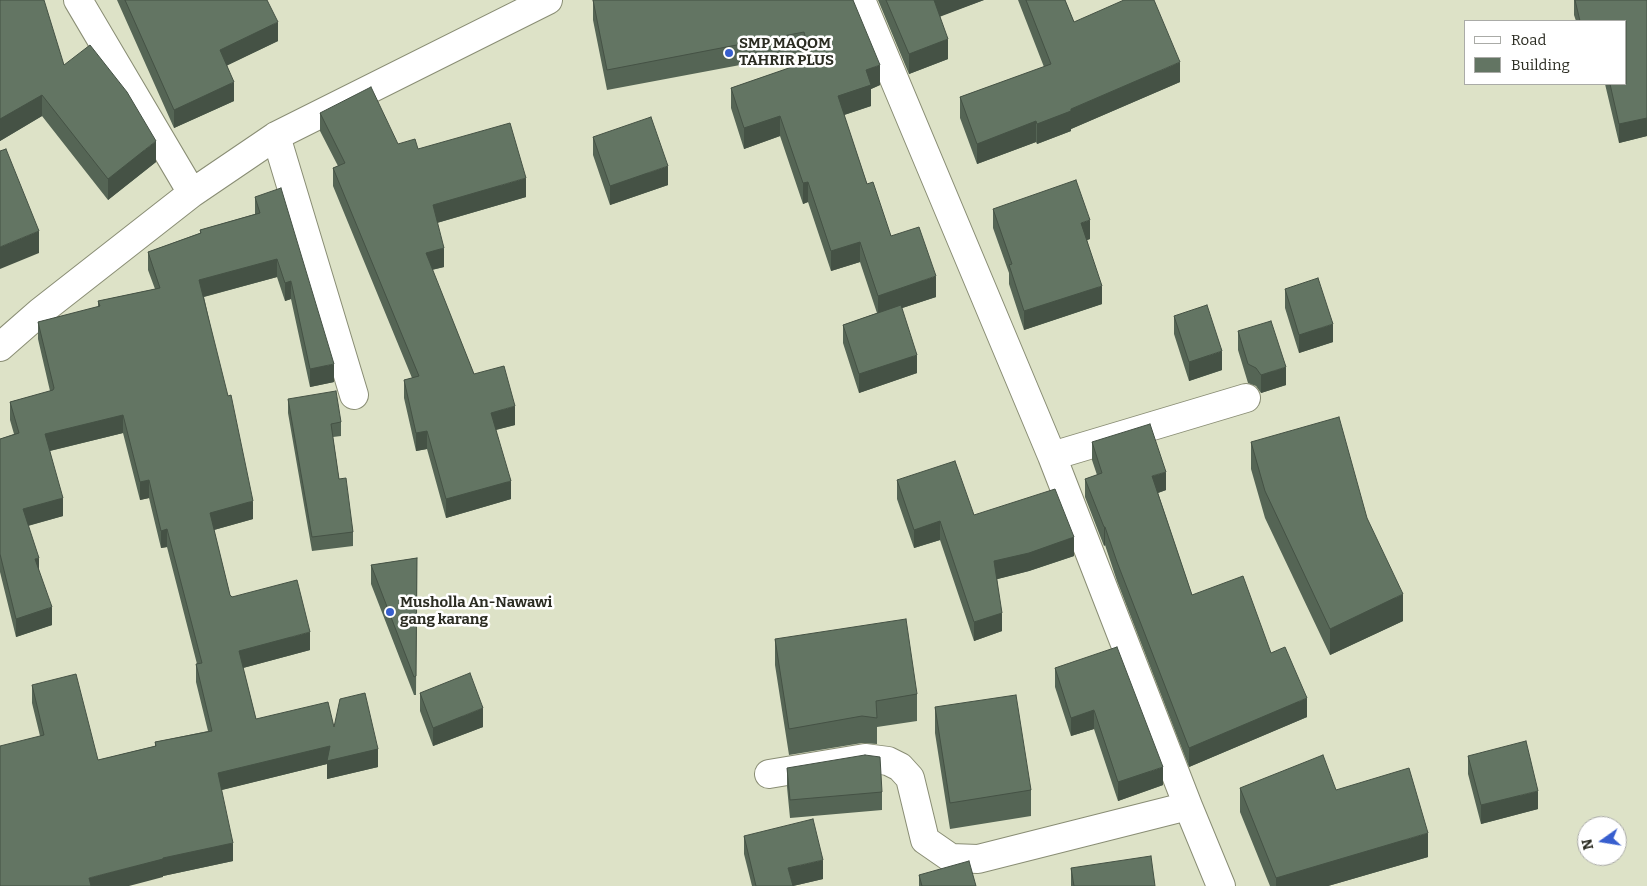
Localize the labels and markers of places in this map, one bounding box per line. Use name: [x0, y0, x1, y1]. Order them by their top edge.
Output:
place label: SMP MAQOM TAHRIR PLUS: [739, 35, 834, 70]
marker: SMP MAQOM TAHRIR PLUS: [723, 47, 735, 59]
place label: Musholla An-Nawawi gang karang: [400, 594, 552, 629]
marker: Musholla An-Nawawi gang karang: [384, 606, 396, 618]

